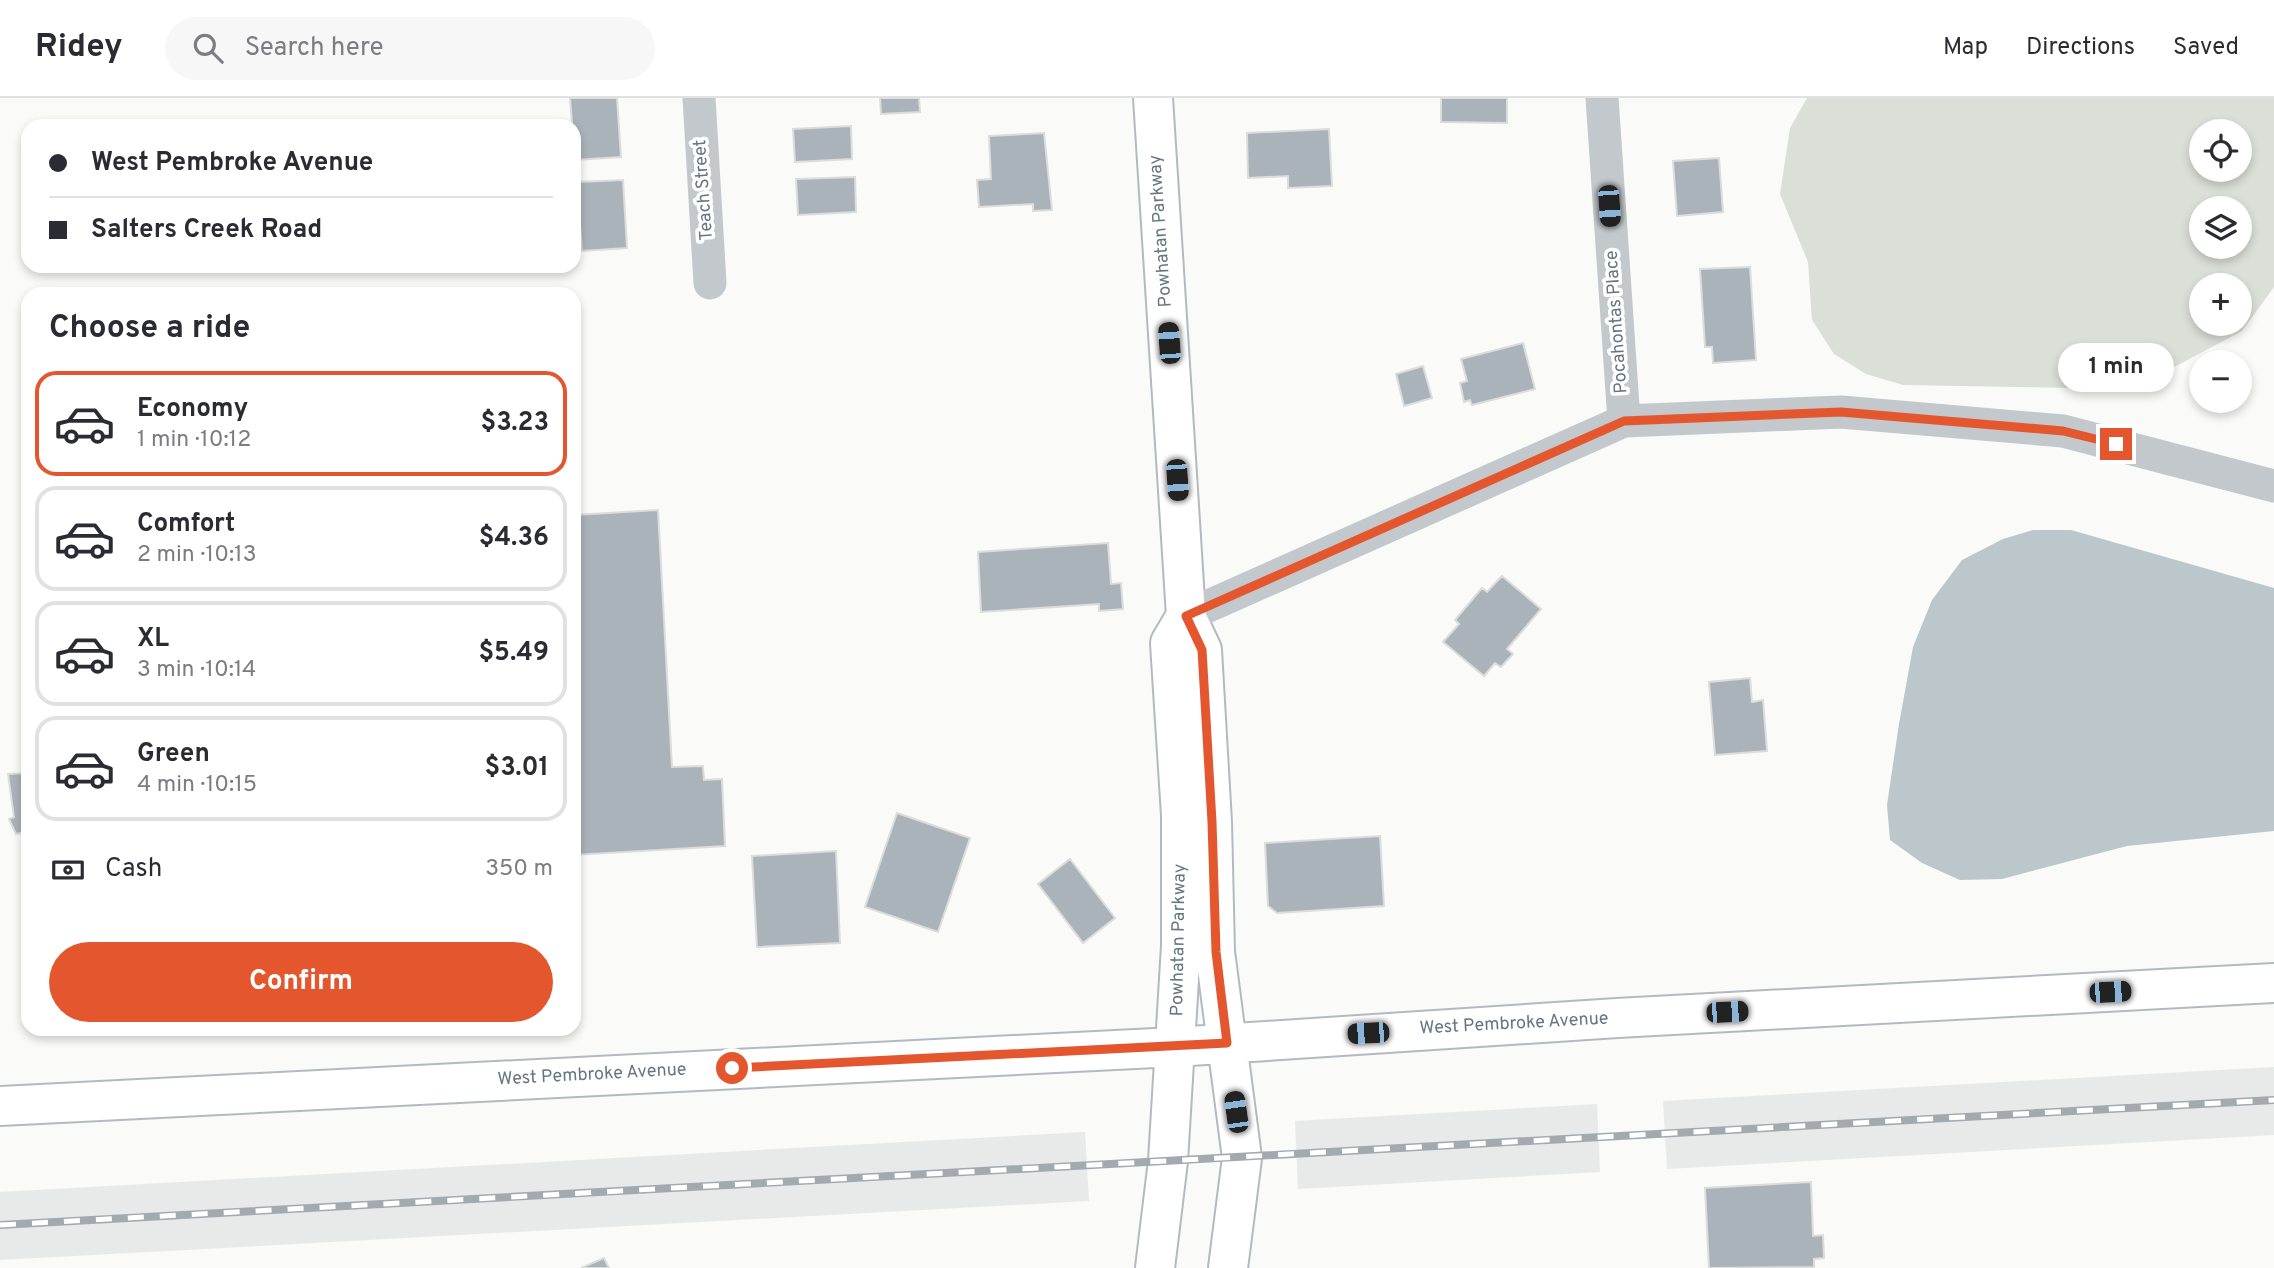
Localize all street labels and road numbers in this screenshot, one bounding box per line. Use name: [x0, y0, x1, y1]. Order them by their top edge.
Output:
street label: Teach Street: [689, 139, 719, 241]
street label: Powhatan Parkway: [1144, 154, 1178, 308]
street label: Pocahontas Place: [1601, 250, 1633, 394]
street label: Powhatan Parkway: [1166, 863, 1192, 1017]
street label: West Pembroke Avenue: [1419, 1008, 1609, 1040]
street label: West Pembroke Avenue: [497, 1059, 687, 1091]

